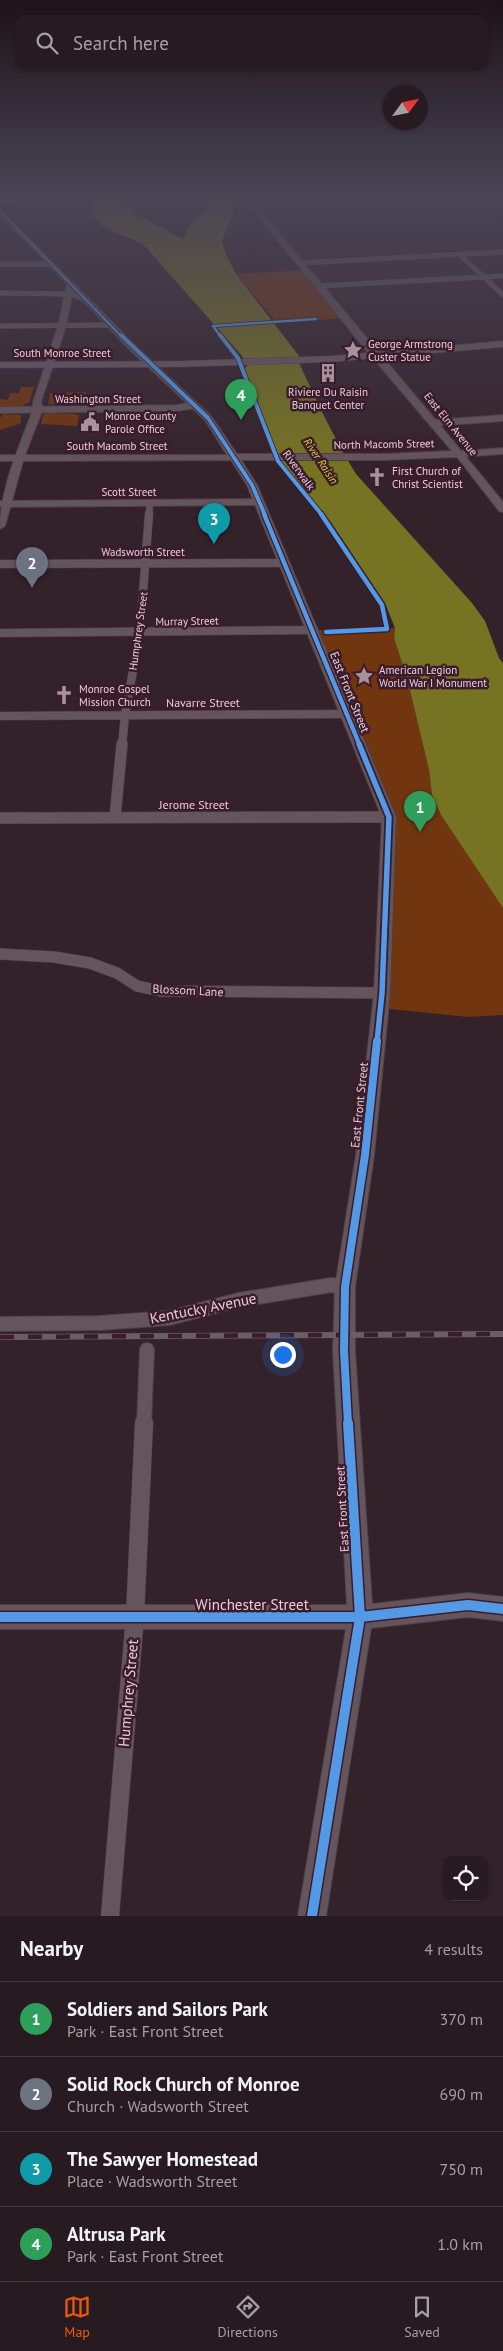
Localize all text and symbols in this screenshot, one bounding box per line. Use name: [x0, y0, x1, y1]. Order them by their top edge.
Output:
search box: [15, 15, 488, 70]
icon: search: [33, 29, 61, 57]
text: Search here: [73, 31, 169, 55]
north arrow: [383, 85, 428, 130]
place label: George Armstrong Custer Statue: [368, 337, 453, 364]
place icon: George Armstrong Custer Statue: [342, 339, 364, 361]
street label: South Monroe Street: [13, 346, 111, 360]
building icon: Riviere Du Raisin Banquet Center: [317, 362, 339, 384]
pin: 4: [225, 379, 257, 420]
place label: Riviere Du Raisin Banquet Center: [288, 385, 368, 412]
street label: East Elm Avenue: [421, 389, 481, 459]
street label: Washington Street: [55, 392, 141, 406]
place label: Monroe County Parole Office: [105, 409, 177, 436]
public building icon: Monroe County Parole Office: [79, 411, 101, 433]
water label: River Raisin: [301, 435, 342, 487]
street label: North Macomb Street: [334, 436, 435, 452]
street label: South Macomb Street: [66, 439, 168, 453]
street label: Riverwalk: [280, 447, 319, 493]
place label: First Church of Christ Scientist: [392, 464, 463, 491]
church icon: First Church of Christ Scientist: [366, 466, 388, 488]
street label: Scott Street: [102, 485, 157, 499]
pin: 3: [198, 503, 230, 544]
street label: Wadsworth Street: [101, 545, 185, 559]
pin: 2: [16, 547, 48, 588]
street label: Humphrey Street: [126, 591, 150, 671]
street label: Murray Street: [155, 613, 219, 629]
street label: East Front Street: [327, 649, 373, 735]
place label: American Legion World War I Monument: [379, 663, 487, 690]
place icon: American Legion World War I Monument: [353, 665, 375, 687]
place label: Monroe Gospel Mission Church: [79, 682, 151, 709]
church icon: Monroe Gospel Mission Church: [53, 684, 75, 706]
street label: Navarre Street: [166, 695, 240, 710]
pin: 1: [404, 791, 436, 832]
street label: Jerome Street: [158, 797, 229, 812]
street label: Blossom Lane: [152, 981, 224, 999]
street label: East Front Street: [347, 1061, 371, 1149]
street label: Kentucky Avenue: [148, 1288, 258, 1328]
your location: [270, 1342, 296, 1368]
street label: East Front Street: [332, 1466, 352, 1552]
street label: Winchester Street: [195, 1595, 309, 1614]
street label: Humphrey Street: [114, 1638, 142, 1748]
map controls: [443, 1856, 488, 1901]
button: locate: [443, 1856, 488, 1901]
text: Nearby: [20, 1935, 83, 1962]
text: 4 results: [424, 1939, 483, 1959]
text: Soldiers and Sailors Park: [67, 1997, 268, 2021]
text: 1: [31, 2009, 41, 2029]
text: 370 m: [440, 2009, 483, 2029]
text: Park · East Front Street: [67, 2021, 223, 2041]
text: Solid Rock Church of Monroe: [67, 2072, 300, 2096]
text: 2: [31, 2084, 41, 2104]
text: 690 m: [440, 2084, 483, 2104]
text: Church · Wadsworth Street: [67, 2096, 249, 2116]
text: The Sawyer Homestead: [67, 2147, 258, 2171]
text: 3: [31, 2159, 41, 2179]
text: 750 m: [440, 2159, 483, 2179]
text: Place · Wadsworth Street: [67, 2171, 237, 2191]
text: Altrusa Park: [67, 2222, 166, 2246]
text: 4: [31, 2234, 41, 2254]
text: 1.0 km: [437, 2234, 483, 2254]
text: Park · East Front Street: [67, 2246, 223, 2266]
tab: Map: [63, 2293, 91, 2341]
tab: Directions: [217, 2293, 278, 2341]
tab: Saved: [404, 2293, 440, 2341]

